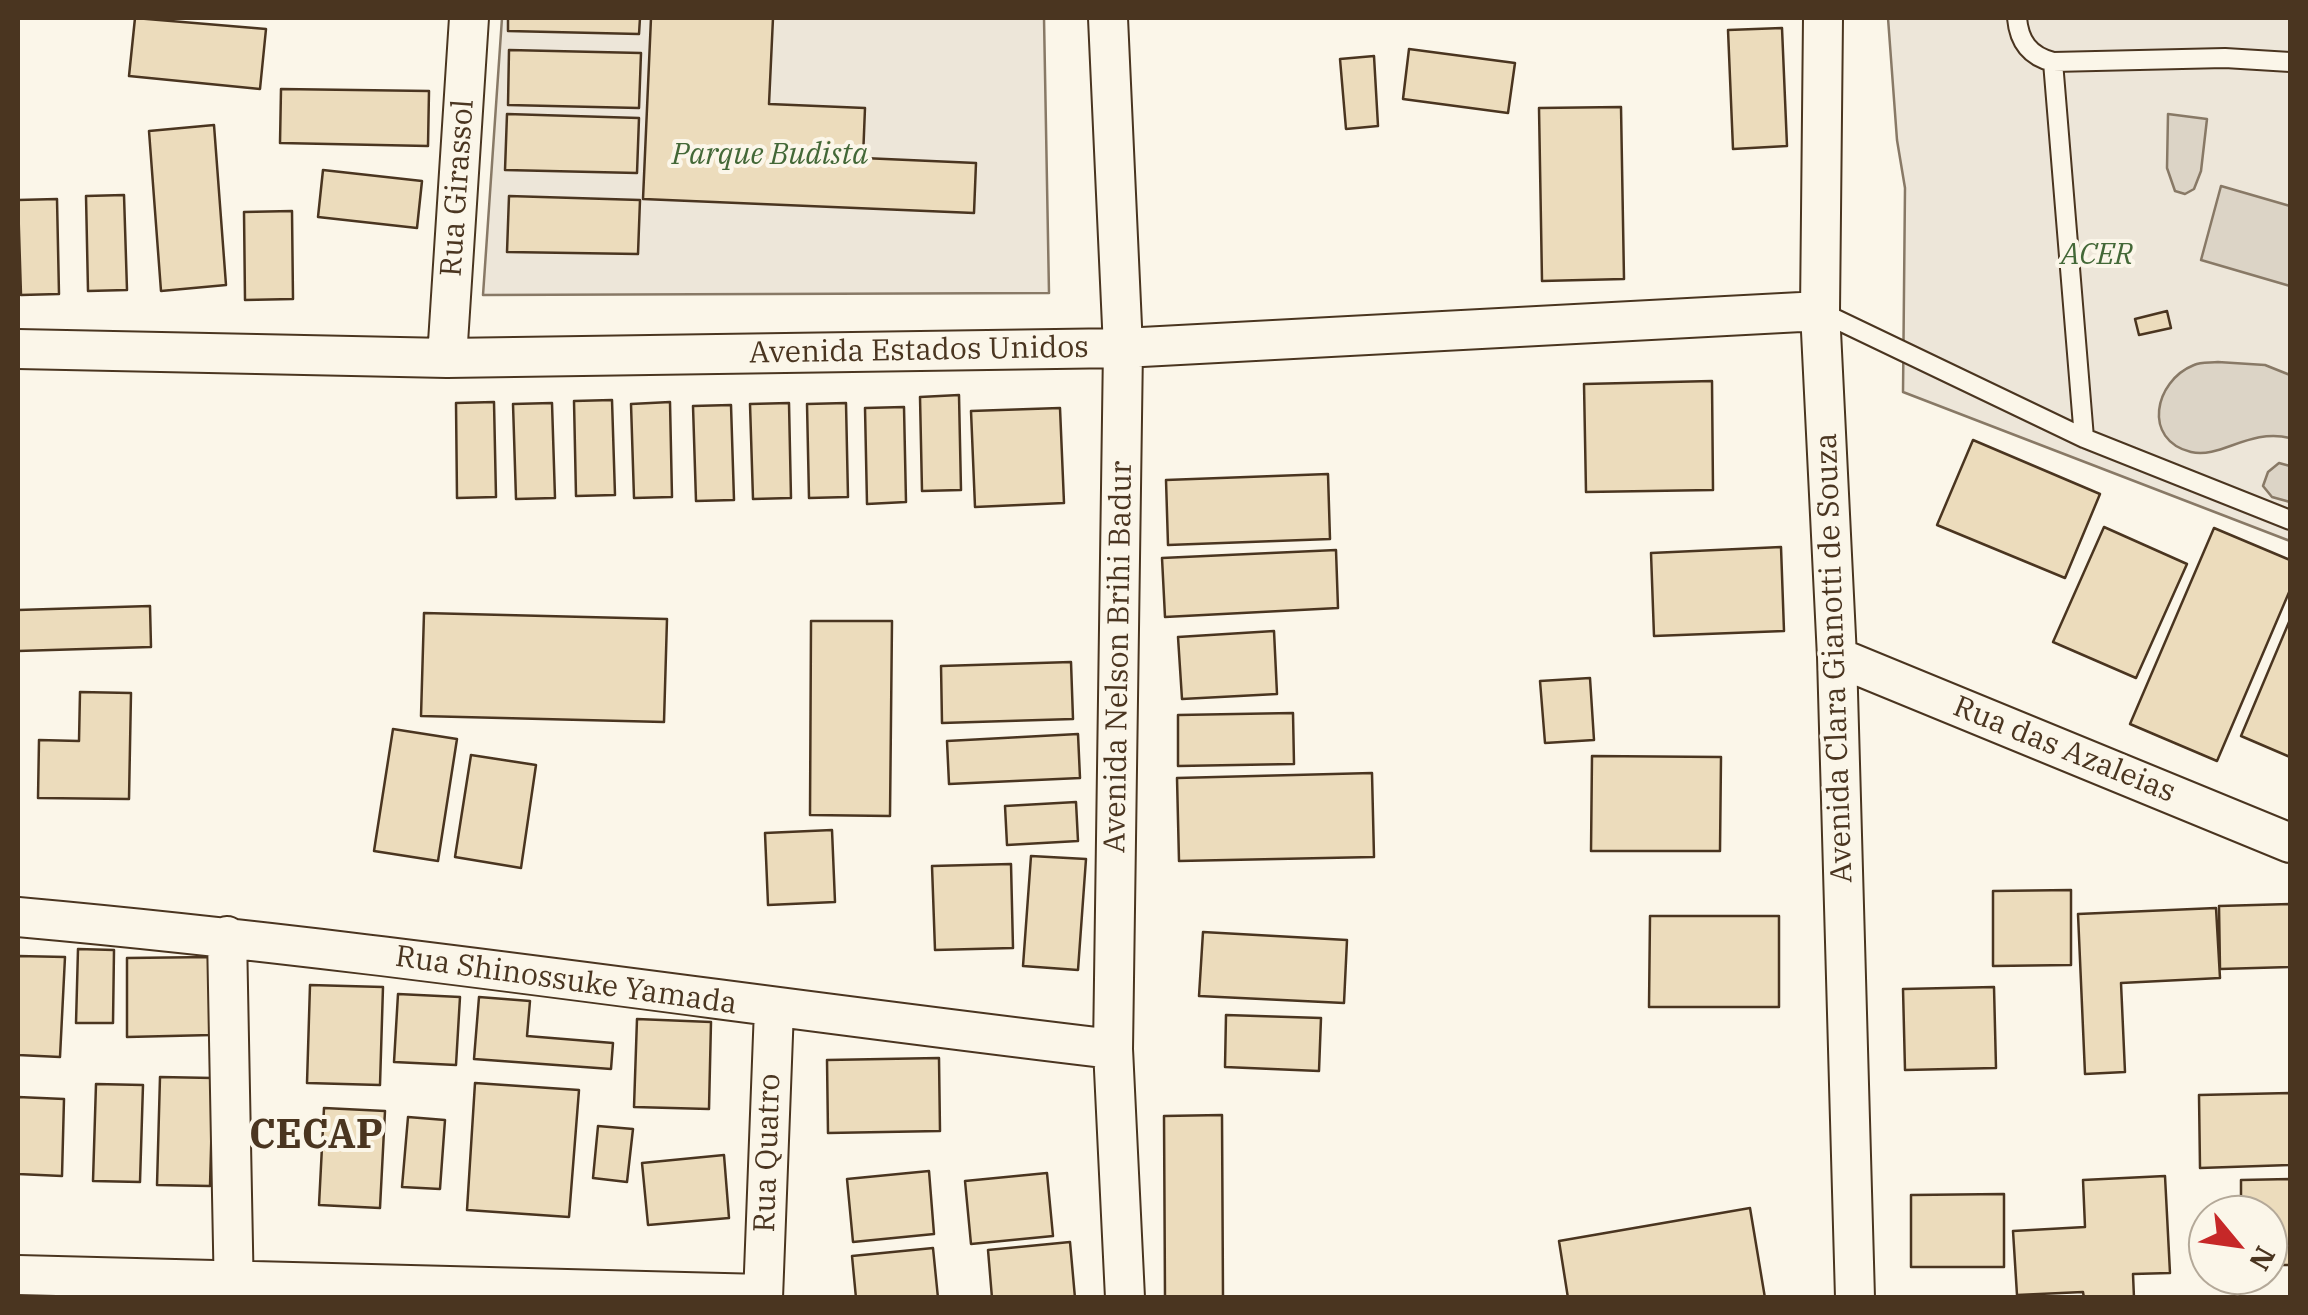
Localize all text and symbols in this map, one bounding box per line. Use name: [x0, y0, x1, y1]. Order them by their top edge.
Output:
street label: Rua Girassol: [434, 98, 482, 278]
park label: Parque Budista: [672, 137, 868, 173]
park label: ACER: [2061, 237, 2133, 273]
street label: Avenida Estados Unidos: [749, 330, 1089, 372]
street label: Avenida Clara Gianotti de Souza: [1809, 432, 1861, 884]
street label: Avenida Nelson Brihi Badur: [1098, 461, 1140, 853]
street label: Rua das Azaleias: [1948, 689, 2180, 811]
street label: Rua Shinossuke Yamada: [393, 939, 739, 1023]
street label: Rua Quatro: [747, 1073, 789, 1233]
district label: CECAP: [249, 1112, 383, 1160]
north arrow: [2188, 1195, 2288, 1295]
text: N: [2241, 1240, 2284, 1277]

